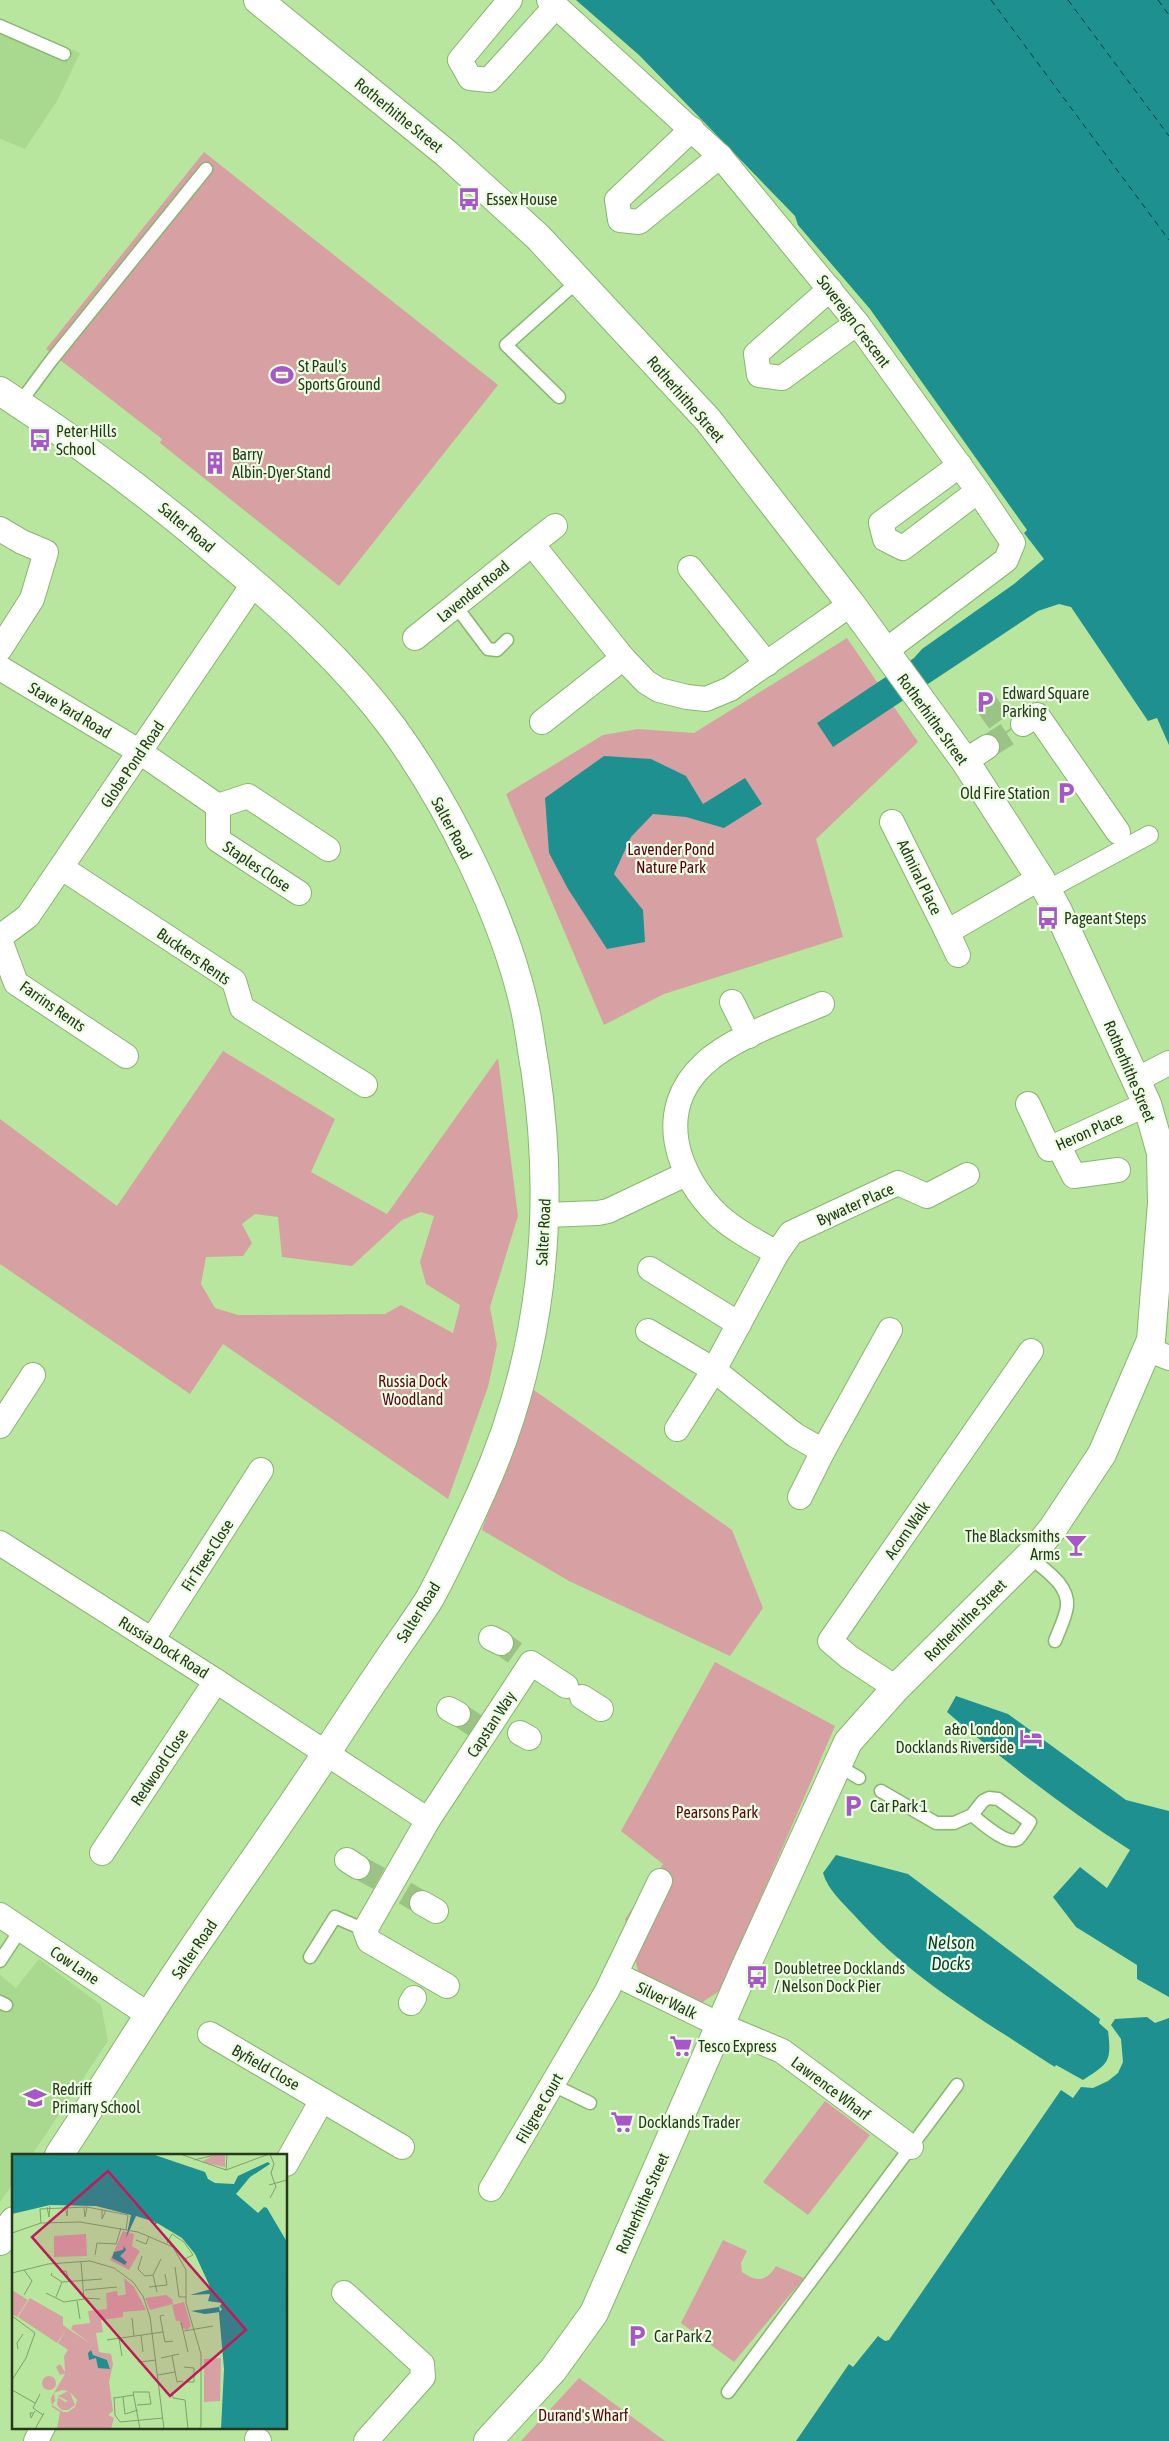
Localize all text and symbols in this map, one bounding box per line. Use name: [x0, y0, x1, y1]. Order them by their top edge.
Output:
street label: Rotherhithe Street: [351, 74, 447, 156]
bus stop icon: Essex House: [456, 186, 482, 212]
place label: Essex House: [486, 190, 557, 208]
street label: Sovereign Crescent: [813, 271, 895, 372]
street label: Rotherhithe Street: [644, 352, 729, 446]
place label: St Paul's Sports Ground: [298, 357, 381, 394]
sports icon: St Paul's Sports Ground: [269, 362, 295, 388]
place label: Peter Hills School: [56, 422, 117, 458]
bus stop icon: Peter Hills School: [27, 427, 53, 453]
place label: Barry Albin-Dyer Stand: [232, 445, 331, 482]
building icon: Barry Albin-Dyer Stand: [202, 450, 228, 476]
street label: Salter Road: [155, 498, 219, 556]
street label: Lavender Road: [433, 557, 513, 625]
street label: Rotherhithe Street: [894, 670, 972, 768]
street label: Stave Yard Road: [25, 678, 115, 742]
place label: Edward Square Parking: [1002, 684, 1089, 721]
parking icon: Edward Square Parking: [972, 689, 998, 715]
street label: Globe Pond Road: [96, 717, 168, 811]
parking icon: Old Fire Station: [1053, 780, 1079, 806]
place label: Old Fire Station: [960, 784, 1050, 802]
street label: Salter Road: [428, 794, 476, 862]
street label: Admiral Place: [894, 836, 946, 918]
street label: Staples Close: [219, 837, 294, 896]
park label: Lavender Pond Nature Park: [627, 840, 715, 876]
bus stop icon: Pageant Steps: [1035, 905, 1061, 931]
place label: Pageant Steps: [1064, 909, 1147, 928]
street label: Buckters Rents: [154, 924, 235, 988]
street label: Farrins Rents: [17, 977, 89, 1035]
street label: Rotherhithe Street: [1101, 1018, 1160, 1125]
street label: Heron Place: [1053, 1108, 1125, 1154]
street label: Bywater Place: [814, 1179, 897, 1230]
street label: Salter Road: [532, 1198, 554, 1266]
park label: Russia Dock Woodland: [378, 1372, 448, 1408]
street label: Acorn Walk: [881, 1498, 933, 1562]
street label: Fir Trees Close: [177, 1516, 237, 1594]
place label: The Blacksmiths Arms: [965, 1527, 1060, 1563]
bar icon: The Blacksmiths Arms: [1063, 1532, 1089, 1558]
street label: Rotherhithe Street: [920, 1575, 1010, 1665]
street label: Salter Road: [392, 1579, 444, 1645]
street label: Russia Dock Road: [116, 1612, 212, 1682]
street label: Capstan Way: [463, 1687, 520, 1761]
place label: a&o London Docklands Riverside: [895, 1720, 1014, 1756]
street label: Redwood Close: [127, 1725, 191, 1809]
hotel icon: a&o London Docklands Riverside: [1018, 1725, 1044, 1751]
parking icon: Car Park 1: [840, 1793, 866, 1819]
place label: Car Park 1: [870, 1797, 928, 1815]
park label: Pearsons Park: [676, 1803, 758, 1821]
street label: Salter Road: [168, 1916, 220, 1982]
water label: Nelson Docks: [927, 1932, 975, 1974]
street label: Cow Lane: [47, 1942, 103, 1988]
place label: Doubletree Docklands / Nelson Dock Pier: [774, 1959, 906, 1995]
bus stop icon: Doubletree Docklands / Nelson Dock Pier: [744, 1964, 770, 1990]
street label: Silver Walk: [634, 1978, 700, 2022]
supermarket icon: Tesco Express: [668, 2033, 694, 2059]
place label: Tesco Express: [698, 2037, 777, 2056]
street label: Byfield Close: [228, 2040, 303, 2094]
street label: Lawrence Wharf: [788, 2052, 874, 2124]
street label: Filigree Court: [512, 2069, 567, 2147]
place label: Redriff Primary School: [52, 2080, 141, 2117]
school or university icon: Redriff Primary School: [22, 2085, 48, 2111]
supermarket icon: Docklands Trader: [609, 2109, 635, 2135]
place label: Docklands Trader: [638, 2113, 740, 2131]
street label: Rotherhithe Street: [612, 2150, 672, 2256]
inset map: [12, 2154, 288, 2428]
parking icon: Car Park 2: [624, 2323, 650, 2349]
place label: Car Park 2: [654, 2327, 712, 2345]
park label: Durand's Wharf: [538, 2406, 629, 2424]

